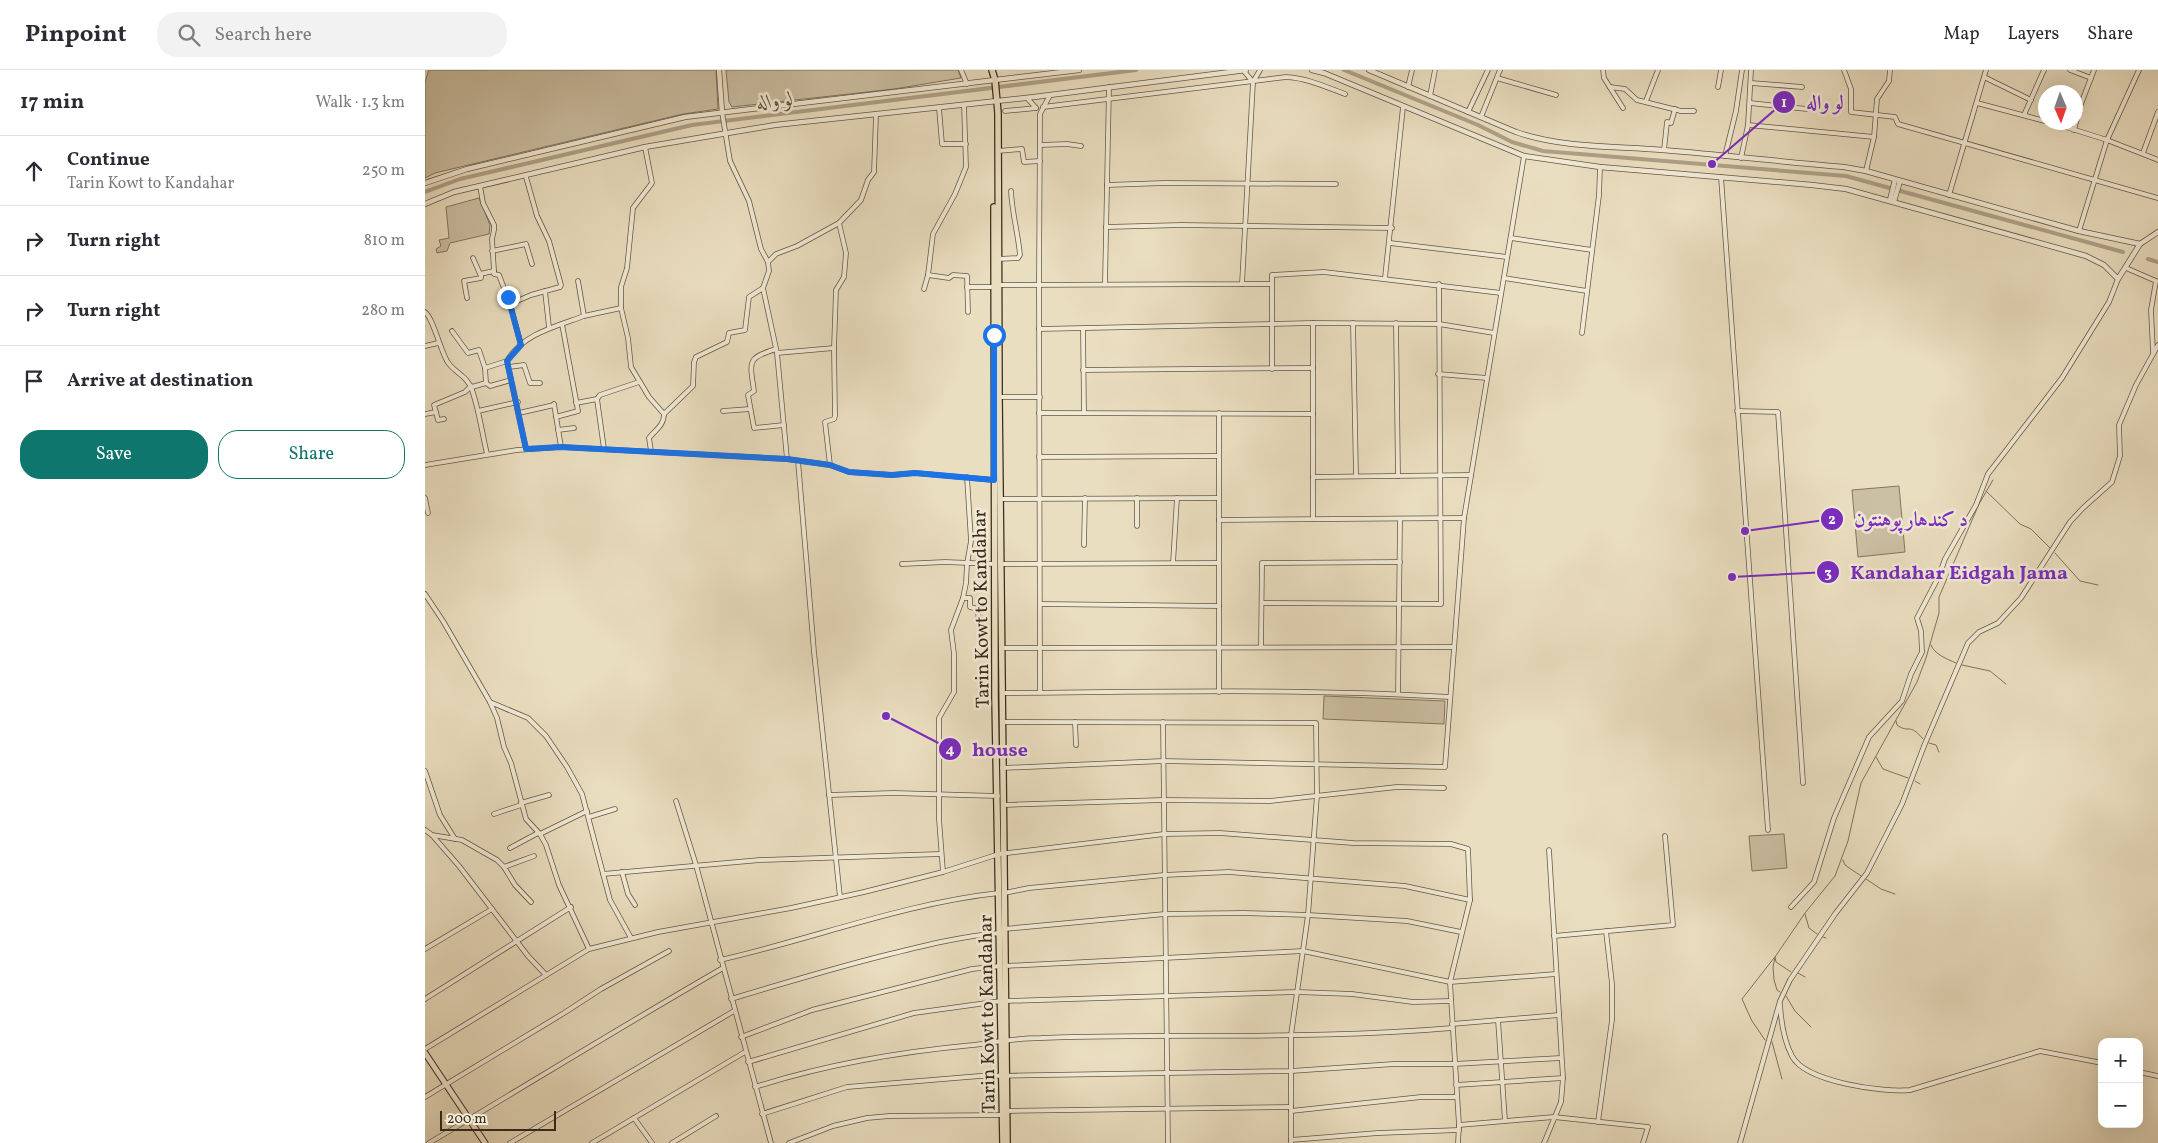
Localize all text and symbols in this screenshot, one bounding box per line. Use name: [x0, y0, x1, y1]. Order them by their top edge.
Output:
search box: [157, 12, 507, 57]
text: Pinpoint: [25, 18, 127, 52]
icon: search: [175, 21, 203, 49]
text: Search here: [215, 22, 312, 48]
text: Map: [1943, 22, 1979, 47]
text: Layers: [2007, 22, 2059, 47]
text: Share: [2087, 22, 2133, 47]
callout: لو واله: [1771, 85, 1854, 120]
north arrow: [2038, 85, 2083, 130]
water label: لو واله: [755, 86, 795, 118]
text: 17 min: [20, 88, 84, 117]
text: لو واله: [1806, 90, 1844, 118]
text: Walk · 1.3 km: [315, 92, 405, 114]
text: 1: [1781, 93, 1787, 114]
text: Continue: [67, 147, 150, 173]
icon: ahead: [20, 157, 48, 185]
text: 250 m: [362, 160, 405, 182]
text: Tarin Kowt to Kandahar: [67, 173, 234, 195]
icon: right: [20, 227, 48, 255]
text: Turn right: [67, 228, 160, 254]
text: 810 m: [364, 230, 405, 252]
route end: [497, 286, 520, 309]
icon: right: [20, 297, 48, 325]
text: Turn right: [67, 298, 160, 324]
text: 280 m: [361, 300, 405, 322]
route start: [983, 324, 1006, 347]
icon: arrive: [20, 367, 48, 395]
text: Arrive at destination: [67, 368, 253, 394]
button: Save: [20, 430, 208, 479]
button: Share: [218, 430, 405, 479]
callout: د کندهار پوهنتون: [1819, 501, 1978, 536]
text: د کندهار پوهنتون: [1854, 507, 1968, 535]
street label: Tarin Kowt to Kandahar: [967, 509, 997, 708]
text: 2: [1828, 510, 1836, 531]
callout: Kandahar Eidgah Jama: [1815, 554, 2078, 589]
text: Kandahar Eidgah Jama: [1850, 560, 2068, 588]
text: 3: [1824, 563, 1832, 584]
callout: house: [937, 732, 1038, 767]
text: house: [972, 737, 1028, 765]
text: 4: [945, 740, 955, 761]
street label: Tarin Kowt to Kandahar: [973, 914, 1003, 1113]
map controls: [2098, 1038, 2143, 1128]
button: +: [2098, 1038, 2143, 1083]
button: −: [2098, 1083, 2143, 1128]
scale bar: [440, 1108, 556, 1131]
text: 200 m: [447, 1110, 487, 1129]

